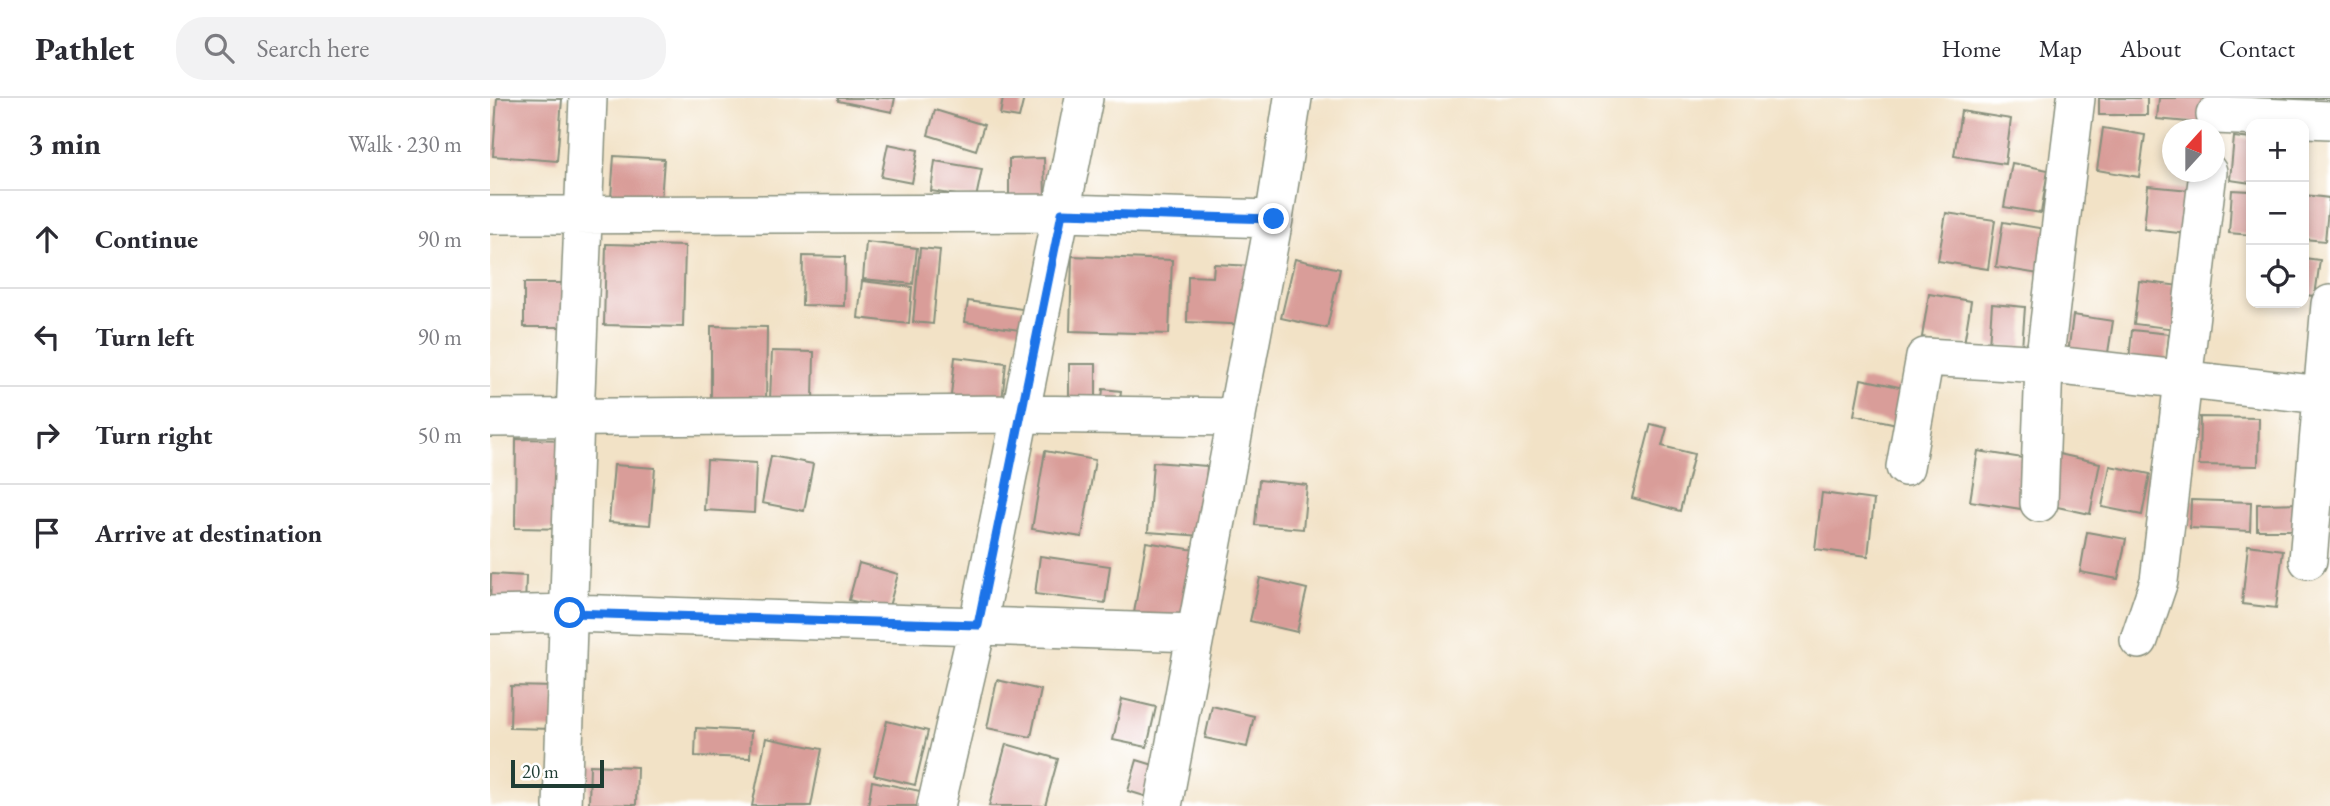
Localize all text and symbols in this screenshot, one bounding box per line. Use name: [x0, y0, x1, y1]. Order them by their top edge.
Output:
search box: [176, 17, 666, 80]
text: Pathlet: [35, 27, 134, 70]
icon: search: [200, 29, 238, 67]
text: Search here: [256, 31, 369, 65]
text: Home: [1941, 33, 2001, 64]
text: Map: [2039, 33, 2082, 64]
text: About: [2120, 33, 2181, 64]
text: Contact: [2219, 33, 2295, 64]
north arrow: [2162, 119, 2225, 182]
map controls: [2246, 119, 2309, 308]
button: +: [2246, 119, 2309, 182]
text: 3 min: [28, 124, 101, 163]
text: Walk · 230 m: [348, 129, 462, 159]
button: −: [2246, 182, 2309, 245]
route end: [1258, 203, 1289, 234]
icon: ahead: [28, 220, 66, 258]
text: Continue: [95, 222, 198, 256]
text: 90 m: [417, 224, 462, 254]
button: locate: [2246, 245, 2309, 308]
icon: left: [28, 318, 66, 356]
text: Turn left: [95, 320, 194, 354]
text: 90 m: [417, 322, 462, 352]
icon: right: [28, 416, 66, 454]
text: Turn right: [95, 418, 213, 452]
text: 50 m: [417, 420, 462, 450]
icon: arrive: [28, 514, 66, 552]
text: Arrive at destination: [95, 516, 322, 550]
route start: [554, 597, 585, 628]
scale bar: [511, 757, 604, 789]
text: 20 m: [522, 759, 559, 784]

